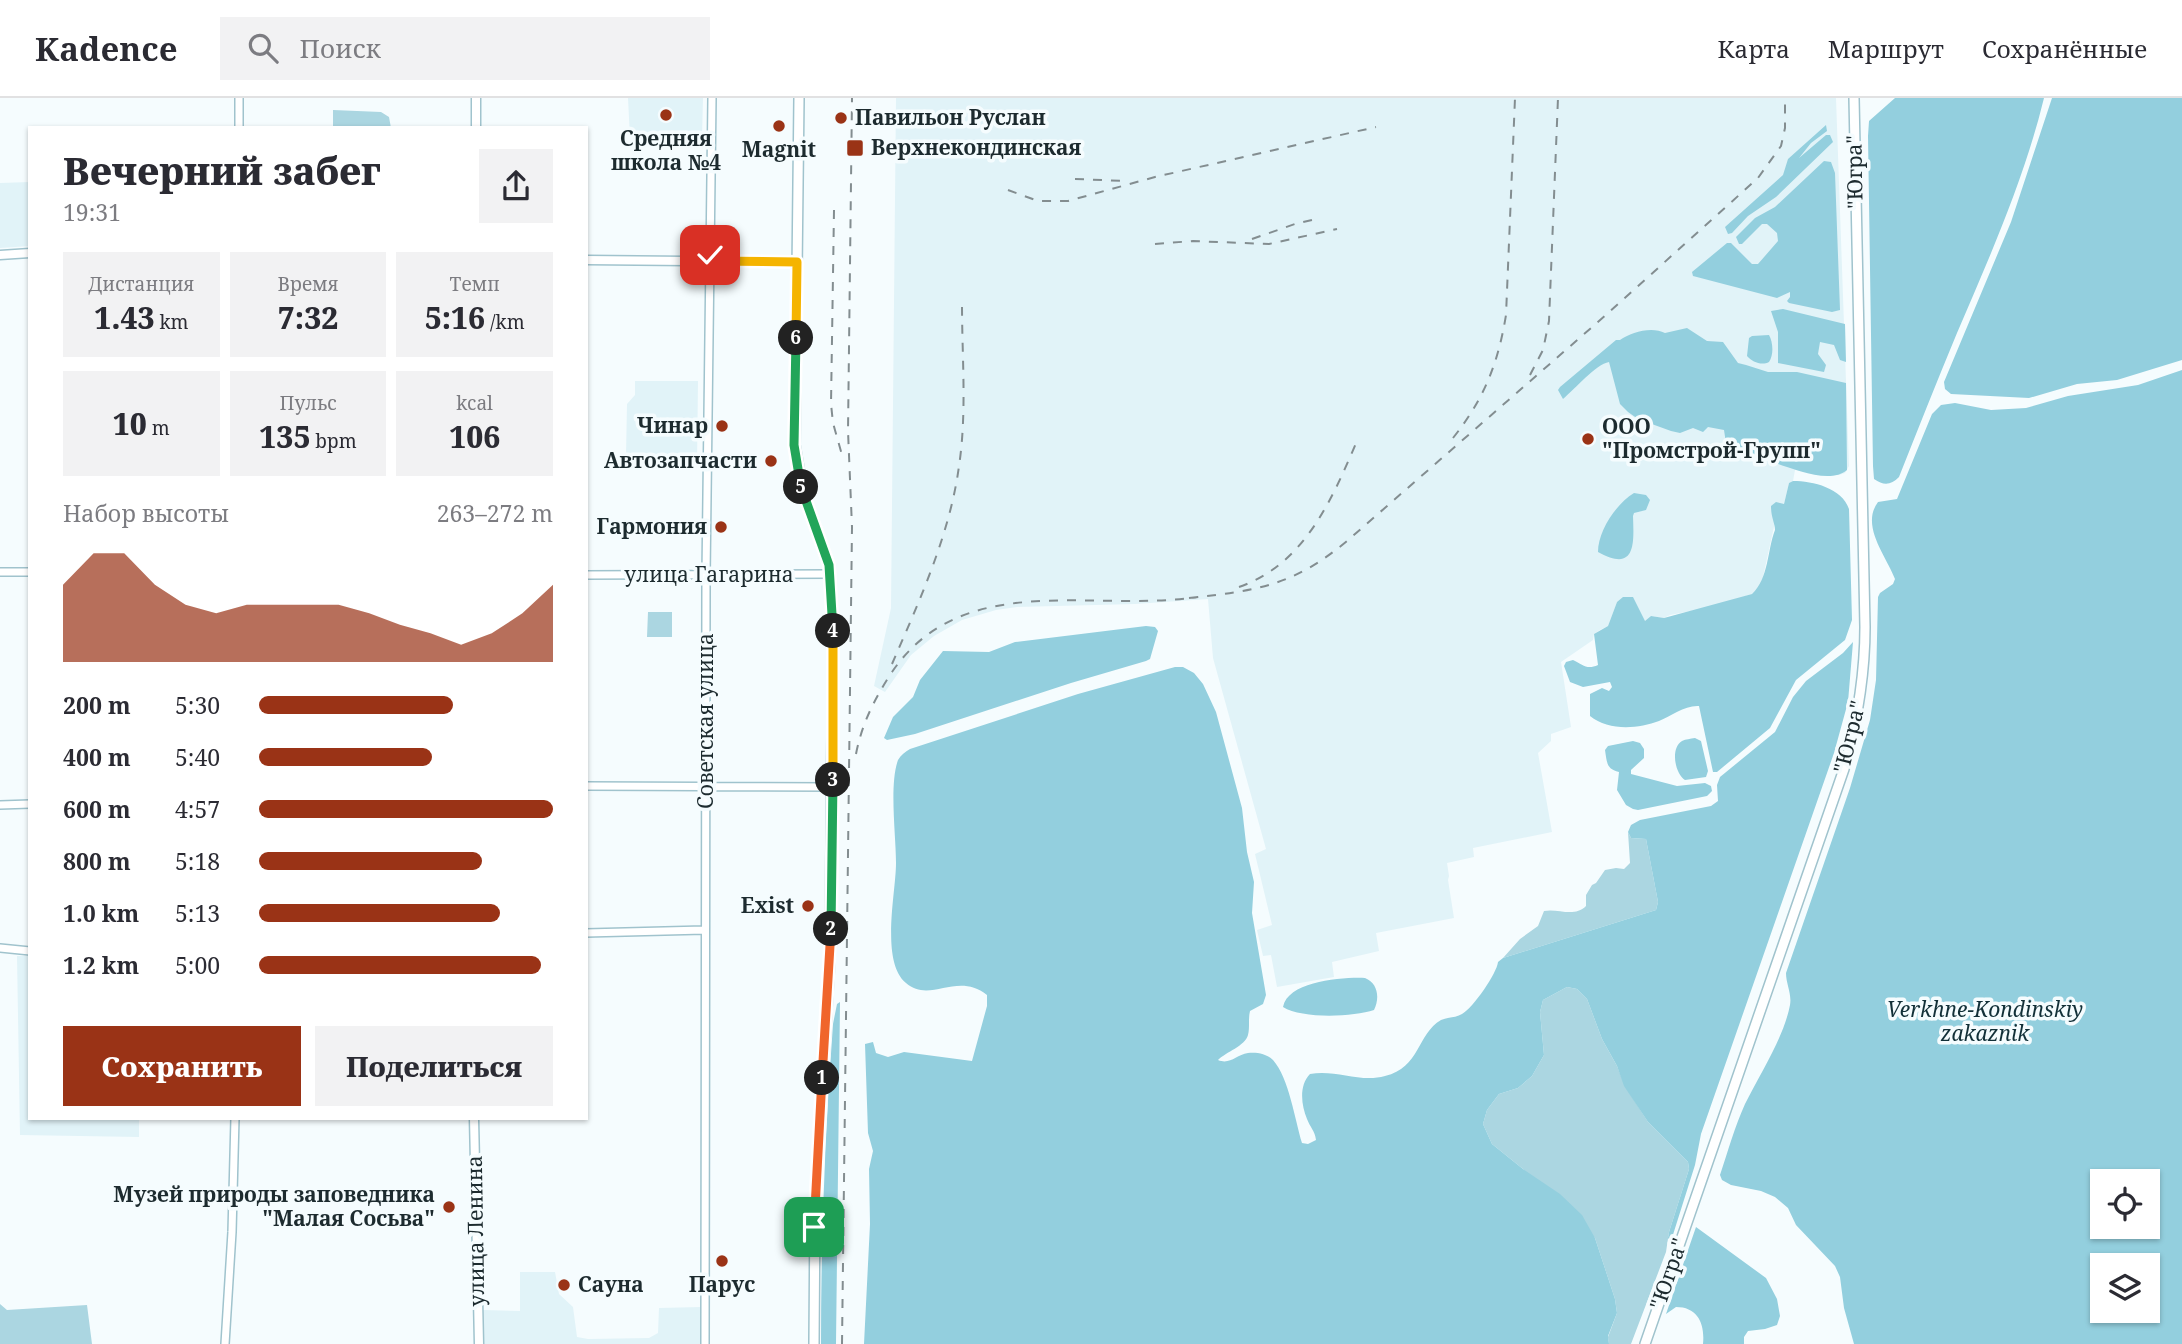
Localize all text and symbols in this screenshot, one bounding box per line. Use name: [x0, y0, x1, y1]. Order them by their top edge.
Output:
search box: [220, 17, 710, 80]
text: Kadence: [35, 26, 178, 71]
icon: search: [244, 29, 282, 67]
text: Поиск: [300, 30, 381, 66]
text: Карта: [1718, 32, 1790, 65]
text: Маршрут: [1828, 32, 1944, 65]
text: Сохранённые: [1982, 32, 2147, 65]
place label: Павильон Руслан: [855, 103, 1046, 131]
marker: Средняя школа №4: [658, 107, 674, 123]
marker: Павильон Руслан: [833, 110, 849, 126]
marker: Magnit: [771, 118, 787, 134]
place label: Средняя школа №4: [611, 124, 721, 176]
place label: Верхнекондинская: [871, 133, 1081, 161]
place label: Magnit: [742, 135, 817, 163]
street label: "Югра": [1839, 135, 1869, 209]
marker: Верхнекондинская: [845, 138, 865, 158]
text: Вечерний забег: [63, 144, 381, 196]
button: share: [479, 149, 553, 223]
text: 19:31: [63, 196, 121, 228]
pin: [680, 225, 740, 285]
icon: check: [691, 236, 729, 274]
text: Дистанция: [88, 271, 194, 297]
text: Время: [277, 271, 339, 297]
text: Темп: [450, 271, 500, 297]
text: 1.43: [94, 297, 155, 338]
text: 7:32: [278, 297, 338, 338]
text: 5:16: [425, 297, 485, 338]
text: km: [155, 309, 189, 335]
text: /km: [485, 309, 525, 335]
pin: 6: [778, 320, 814, 356]
text: 6: [790, 324, 801, 350]
text: Пульс: [280, 390, 336, 416]
text: kcal: [456, 390, 493, 416]
text: 10: [113, 403, 147, 444]
place label: Чинар: [637, 411, 708, 439]
place label: ООО "Промстрой-Групп": [1602, 412, 1821, 464]
text: m: [147, 415, 170, 441]
text: 135: [259, 416, 310, 457]
text: 106: [449, 416, 500, 457]
marker: Чинар: [714, 418, 730, 434]
text: bpm: [310, 428, 357, 454]
marker: ООО "Промстрой-Групп": [1580, 431, 1596, 447]
place label: Автозапчасти: [604, 446, 757, 474]
marker: Автозапчасти: [763, 453, 779, 469]
pin: 5: [784, 470, 818, 504]
text: 5: [795, 473, 806, 499]
text: Набор высоты: [63, 497, 229, 529]
text: 263–272 m: [437, 497, 553, 529]
place label: Гармония: [597, 512, 707, 540]
marker: Гармония: [713, 519, 729, 535]
street label: улица Гагарина: [624, 560, 794, 588]
pin: 4: [816, 614, 850, 648]
text: 4: [827, 617, 838, 643]
street label: Советская улица: [691, 633, 719, 809]
text: 200 m: [63, 689, 131, 721]
text: 5:30: [175, 689, 220, 721]
street label: "Югра": [1827, 698, 1872, 776]
text: 400 m: [63, 741, 131, 773]
text: 5:40: [175, 741, 220, 773]
pin: 3: [816, 762, 850, 798]
text: 3: [827, 766, 838, 792]
text: 600 m: [63, 793, 131, 825]
text: 4:57: [175, 793, 220, 825]
text: 800 m: [63, 845, 131, 877]
text: 5:18: [175, 845, 220, 877]
place label: Exist: [741, 891, 794, 919]
text: 1.0 km: [63, 897, 139, 929]
text: 5:13: [175, 897, 220, 929]
marker: Exist: [800, 898, 816, 914]
pin: 2: [814, 912, 848, 946]
text: 2: [825, 915, 836, 941]
text: 1.2 km: [63, 949, 139, 981]
text: 5:00: [175, 949, 220, 981]
park label: Verkhne-Kondinskiy zakaznik: [1887, 995, 2083, 1047]
button: Сохранить: [63, 1026, 301, 1106]
button: Поделиться: [315, 1026, 553, 1106]
pin: 1: [804, 1060, 840, 1096]
text: 1: [816, 1064, 827, 1090]
street label: улица Ленина: [460, 1155, 490, 1307]
map controls: [2090, 1169, 2160, 1323]
button: locate: [2090, 1169, 2160, 1239]
place label: Музей природы заповедника "Малая Сосьва": [113, 1180, 435, 1232]
pin: [784, 1197, 844, 1257]
marker: Музей природы заповедника "Малая Сосьва": [441, 1199, 457, 1215]
icon: arrive: [795, 1208, 833, 1246]
street label: "Югра": [1643, 1234, 1693, 1313]
marker: Парус: [714, 1253, 730, 1269]
button: layers: [2090, 1253, 2160, 1323]
place label: Сауна: [578, 1270, 644, 1298]
place label: Парус: [689, 1270, 755, 1298]
marker: Сауна: [556, 1277, 572, 1293]

